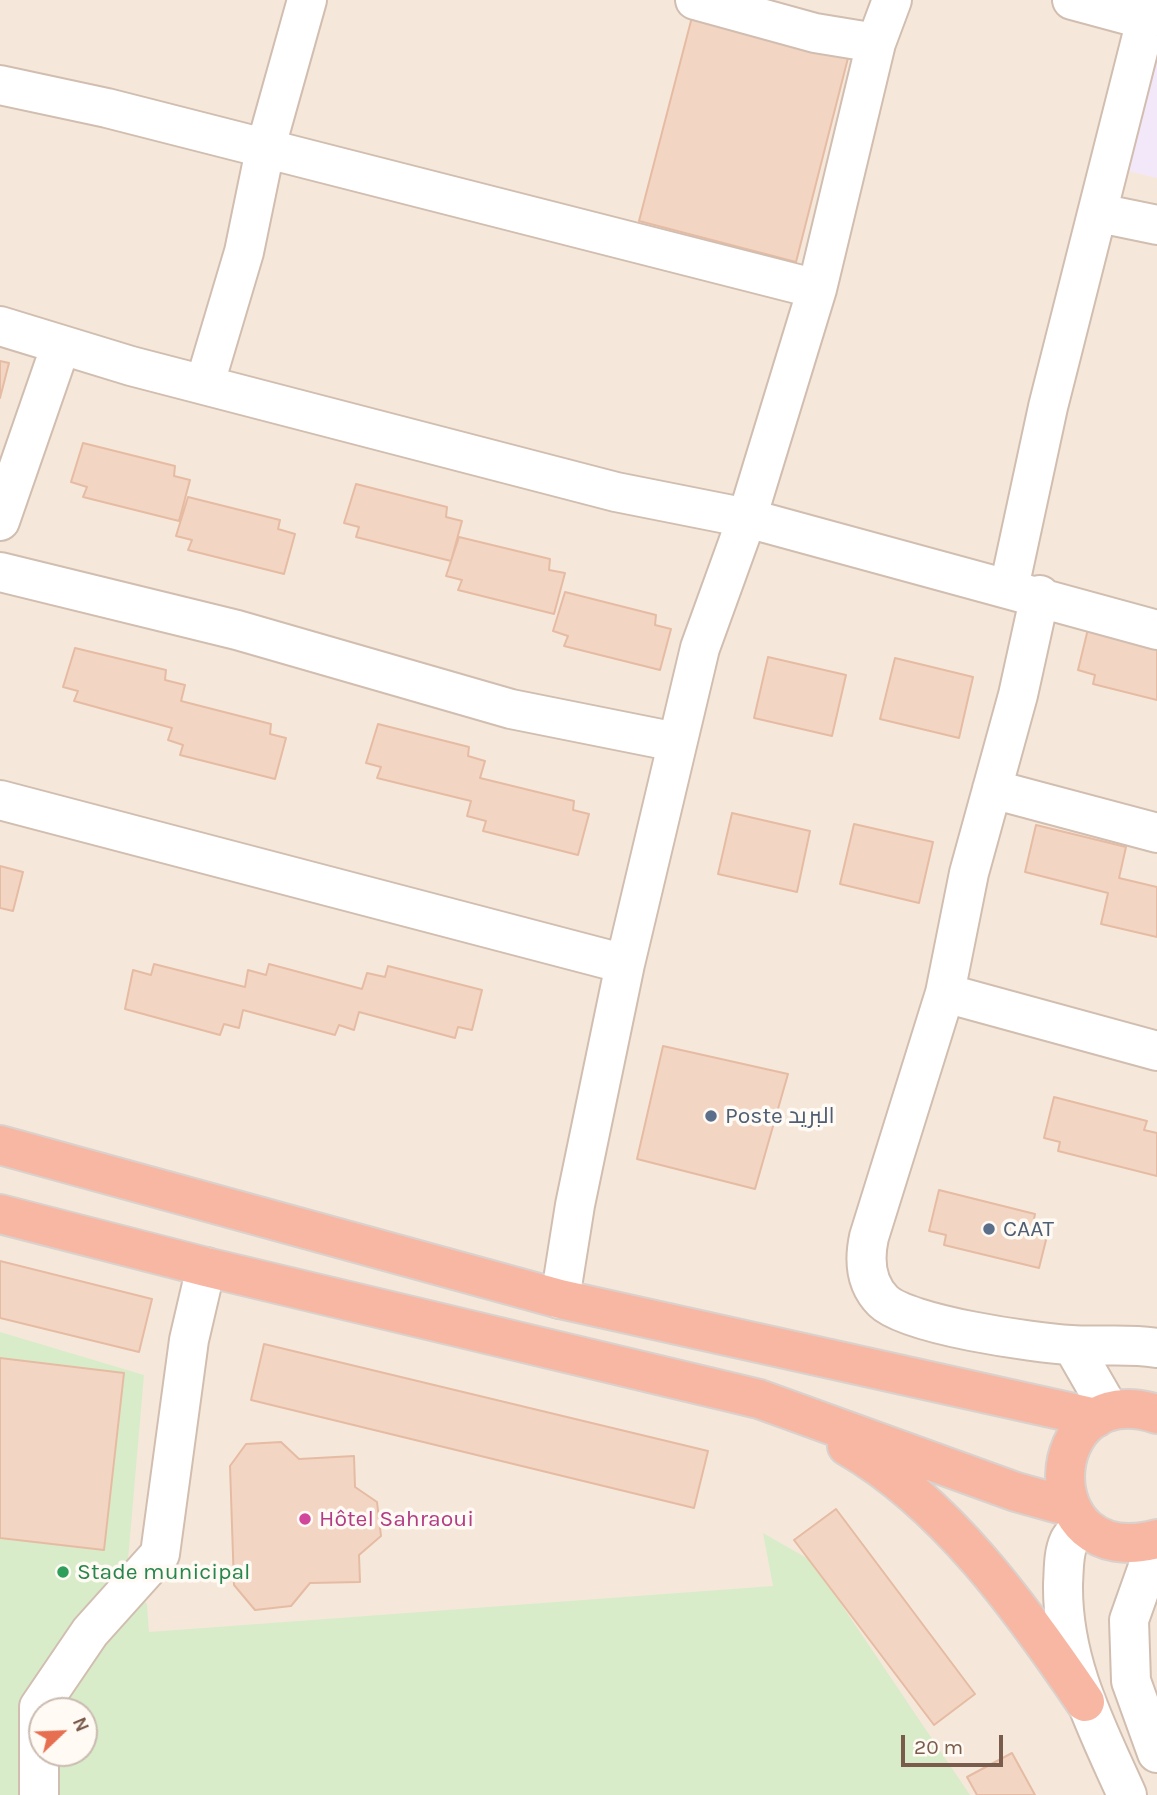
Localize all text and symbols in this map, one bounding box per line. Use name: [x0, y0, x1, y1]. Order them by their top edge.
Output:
place label: Poste البريد: [725, 1102, 835, 1130]
marker: Poste البريد: [703, 1108, 719, 1124]
place label: CAAT: [1003, 1215, 1054, 1243]
marker: CAAT: [981, 1221, 997, 1237]
place label: Hôtel Sahraoui: [319, 1505, 474, 1533]
marker: Hôtel Sahraoui: [297, 1511, 313, 1527]
place label: Stade municipal: [77, 1558, 251, 1586]
marker: Stade municipal: [55, 1564, 71, 1580]
north arrow: [28, 1697, 98, 1767]
text: N: [68, 1714, 93, 1735]
scale bar: [905, 1722, 1006, 1766]
text: 20 m: [914, 1735, 963, 1759]

